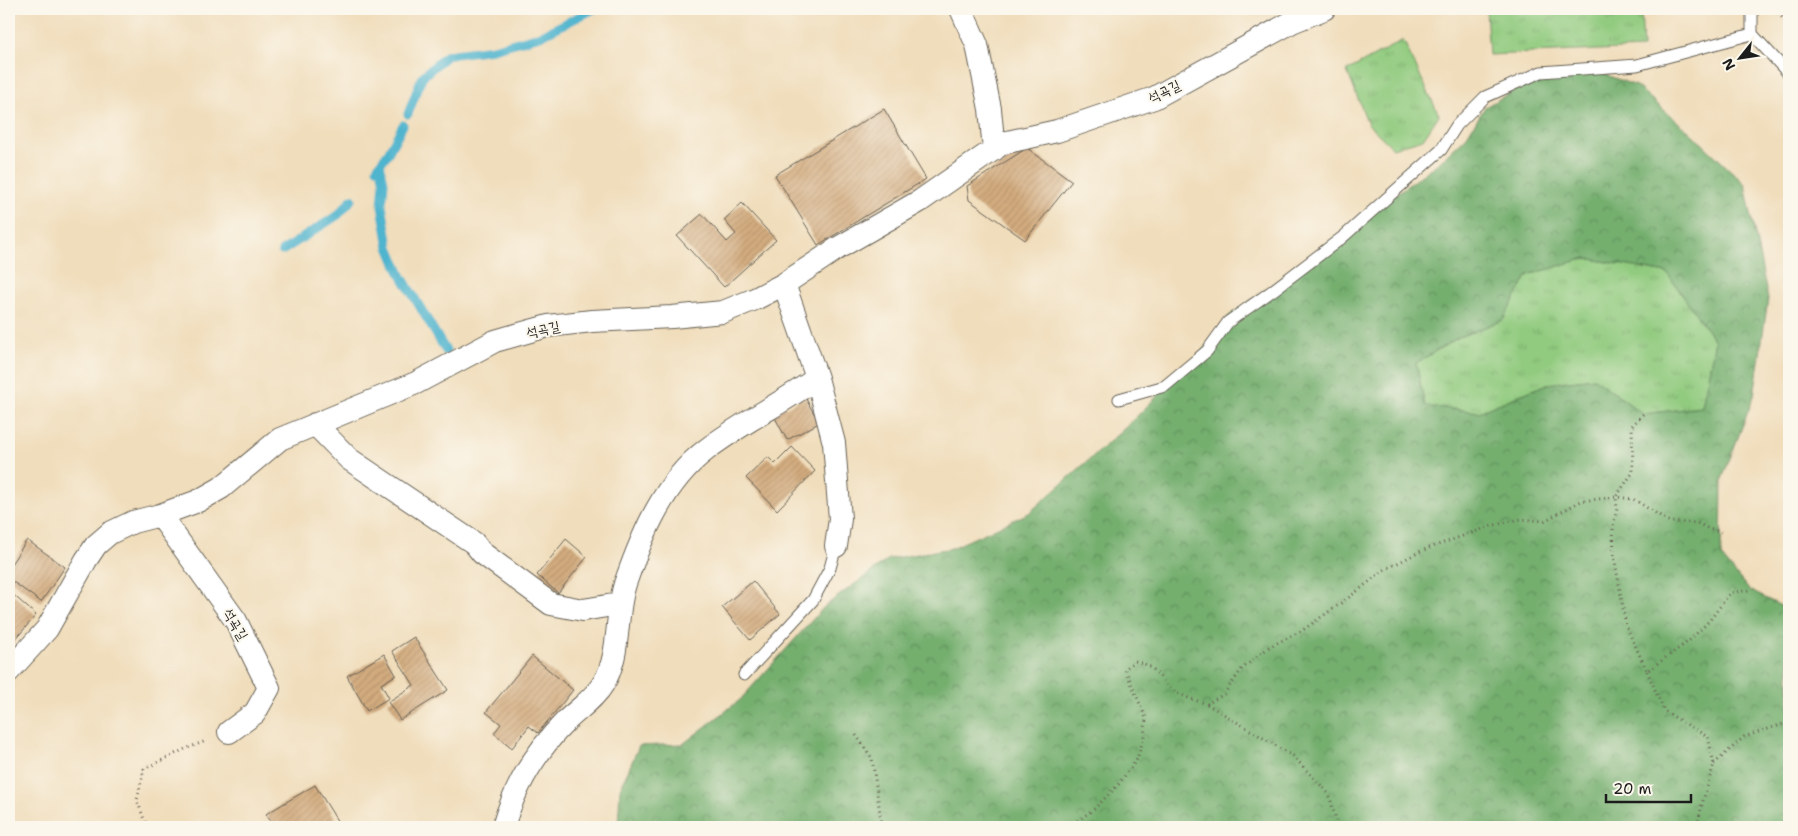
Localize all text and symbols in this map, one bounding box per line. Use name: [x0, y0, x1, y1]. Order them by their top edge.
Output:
north arrow: [1716, 32, 1766, 82]
text: N: [1718, 55, 1739, 74]
street label: 석곡길: [1145, 75, 1184, 106]
street label: 석곡길: [525, 317, 562, 341]
street label: 석곡길: [220, 605, 253, 644]
scale bar: [1606, 771, 1690, 803]
text: 20 m: [1613, 779, 1652, 799]

